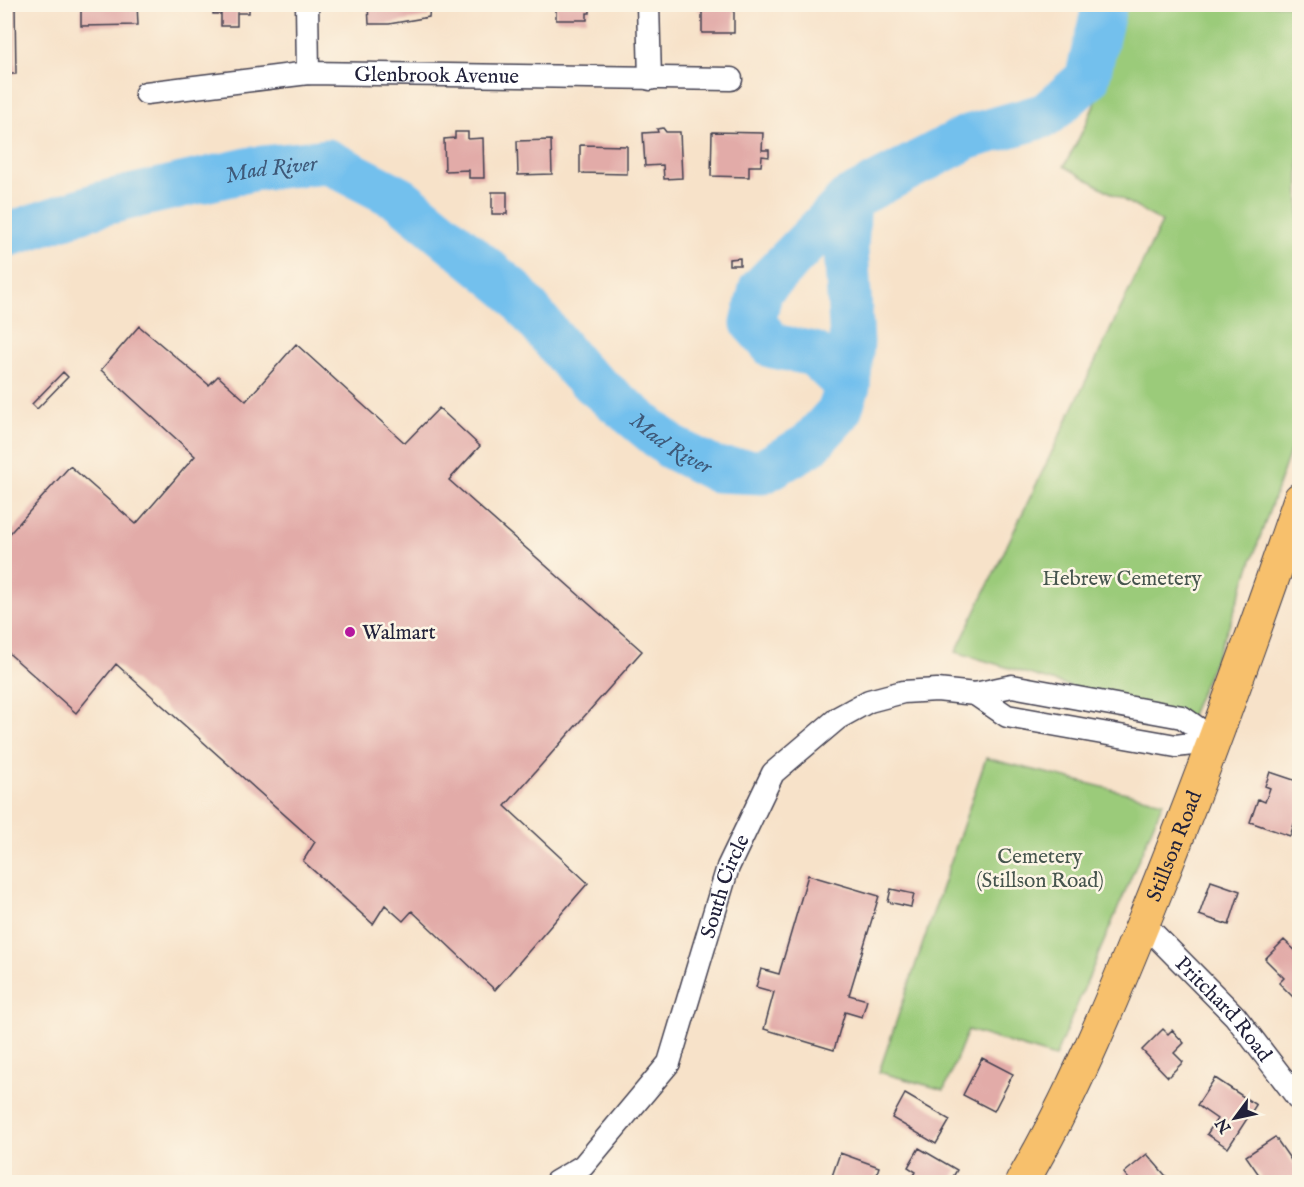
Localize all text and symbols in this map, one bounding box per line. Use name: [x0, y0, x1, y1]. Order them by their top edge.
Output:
street label: Glenbrook Avenue: [354, 62, 520, 91]
water label: Mad River: [222, 150, 320, 191]
water label: Mad River: [624, 407, 718, 482]
park label: Hebrew Cemetery: [1042, 566, 1202, 593]
place label: Walmart: [362, 620, 436, 647]
marker: Walmart: [343, 625, 357, 639]
street label: Stillson Road: [1141, 786, 1209, 906]
street label: South Circle: [695, 830, 757, 942]
park label: Cemetery (Stillson Road): [976, 844, 1104, 895]
street label: Pritchard Road: [1169, 951, 1278, 1068]
north arrow: [1205, 1088, 1265, 1148]
text: N: [1212, 1114, 1237, 1137]

